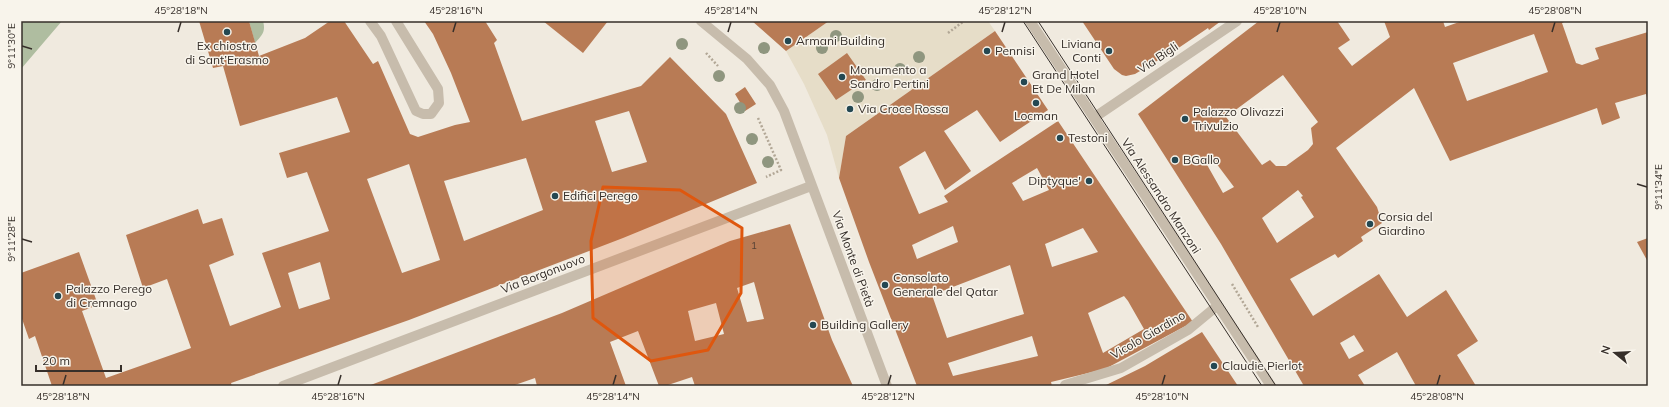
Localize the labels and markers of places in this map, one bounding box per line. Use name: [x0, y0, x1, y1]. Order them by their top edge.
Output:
marker: Ex chiostro di Sant’Erasmo: [222, 27, 232, 37]
place label: Armani Building: [796, 33, 885, 48]
marker: Armani Building: [783, 36, 793, 46]
place label: Liviana Conti: [1061, 36, 1101, 65]
place label: Ex chiostro di Sant’Erasmo: [185, 38, 269, 67]
place label: Pennisi: [995, 43, 1035, 58]
marker: Pennisi: [982, 46, 992, 56]
marker: Liviana Conti: [1104, 46, 1114, 56]
place label: Monumento a Sandro Pertini: [850, 62, 929, 91]
place label: Grand Hotel Et De Milan: [1032, 67, 1099, 96]
marker: Monumento a Sandro Pertini: [837, 72, 847, 82]
marker: Grand Hotel Et De Milan: [1019, 77, 1029, 87]
marker: Locman: [1031, 98, 1041, 108]
place label: Via Croce Rossa: [858, 101, 949, 116]
marker: Via Croce Rossa: [845, 104, 855, 114]
place label: Palazzo Olivazzi Trivulzio: [1193, 104, 1284, 133]
place label: Locman: [1014, 108, 1058, 123]
marker: Palazzo Olivazzi Trivulzio: [1180, 114, 1190, 124]
place label: Testoni: [1068, 130, 1108, 145]
marker: Testoni: [1055, 133, 1065, 143]
place label: BGallo: [1183, 152, 1220, 167]
marker: BGallo: [1170, 155, 1180, 165]
place label: Diptyque': [1028, 173, 1081, 188]
marker: Diptyque': [1084, 176, 1094, 186]
place label: Edifici Perego: [563, 188, 638, 203]
marker: Edifici Perego: [550, 191, 560, 201]
place label: Corsia del Giardino: [1378, 209, 1433, 238]
marker: Corsia del Giardino: [1365, 219, 1375, 229]
place label: Consolato Generale del Qatar: [893, 270, 998, 299]
marker: Consolato Generale del Qatar: [880, 280, 890, 290]
place label: Palazzo Perego di Cremnago: [66, 281, 152, 310]
marker: Palazzo Perego di Cremnago: [53, 291, 63, 301]
place label: Building Gallery: [821, 317, 909, 332]
marker: Building Gallery: [808, 320, 818, 330]
place label: Claudie Pierlot: [1222, 358, 1302, 373]
marker: Claudie Pierlot: [1209, 361, 1219, 371]

